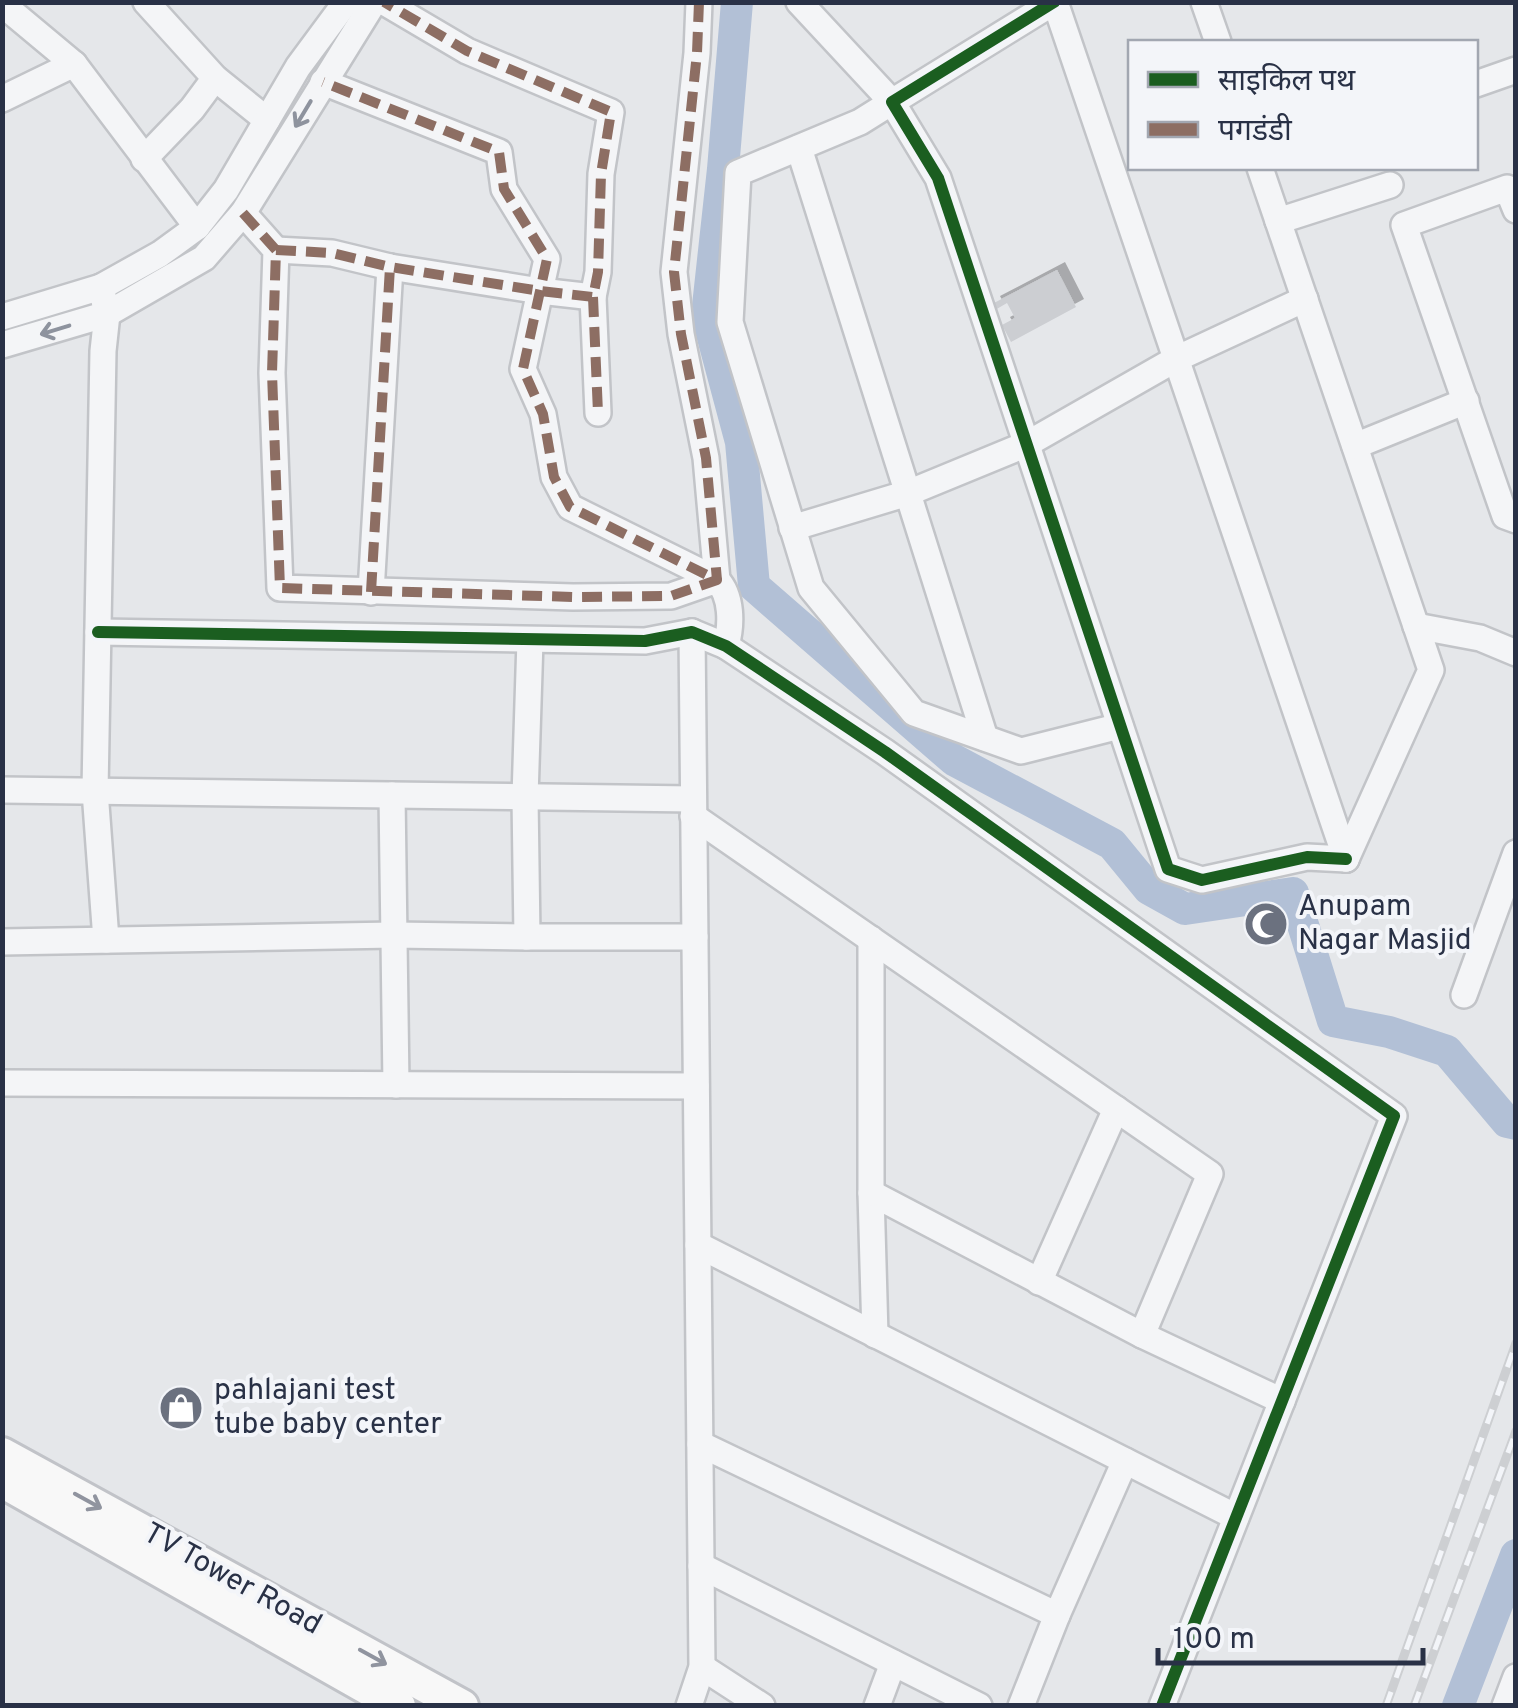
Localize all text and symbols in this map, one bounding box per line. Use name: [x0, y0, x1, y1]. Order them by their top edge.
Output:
legend: [1128, 40, 1478, 170]
text: साइकिल पथ: [1218, 63, 1356, 101]
one-way arrow: [293, 99, 313, 128]
text: पगडंडी: [1218, 113, 1293, 151]
one-way arrow: [40, 322, 71, 340]
place label: Anupam Nagar Masjid: [1298, 889, 1472, 960]
mosque icon: Anupam Nagar Masjid: [1243, 901, 1289, 947]
place label: pahlajani test tube baby center: [214, 1373, 442, 1444]
shop icon: pahlajani test tube baby center: [158, 1385, 204, 1431]
one-way arrow: [73, 1491, 102, 1511]
street label: TV Tower Road: [136, 1516, 328, 1644]
scale bar: [1158, 1603, 1423, 1665]
text: 100 m: [1173, 1622, 1255, 1659]
one-way arrow: [358, 1647, 387, 1667]

